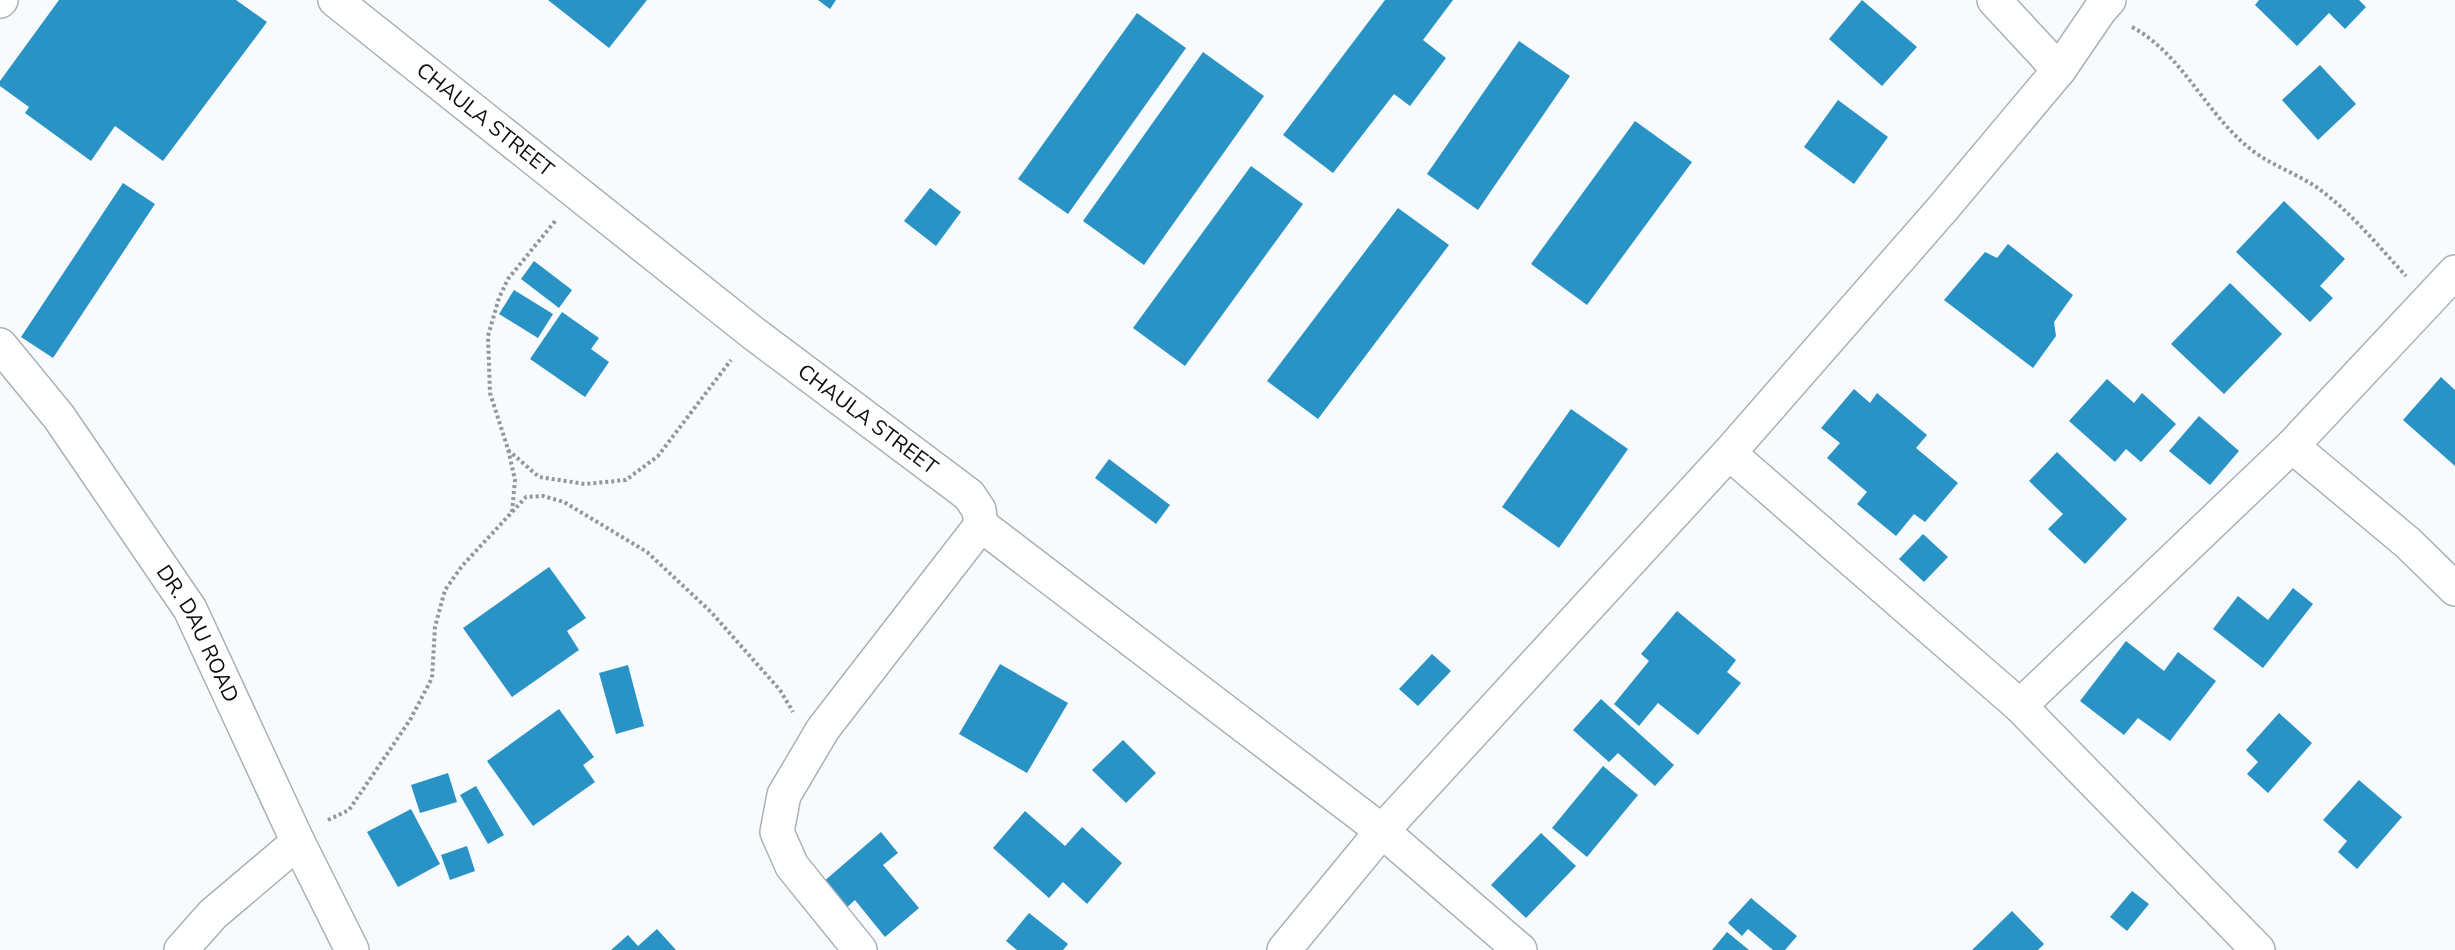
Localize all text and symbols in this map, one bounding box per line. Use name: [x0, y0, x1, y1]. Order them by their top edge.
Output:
street label: CHAULA STREET: [411, 56, 560, 183]
street label: CHAULA STREET: [792, 357, 944, 481]
street label: DR. DAU ROAD: [150, 559, 245, 707]

